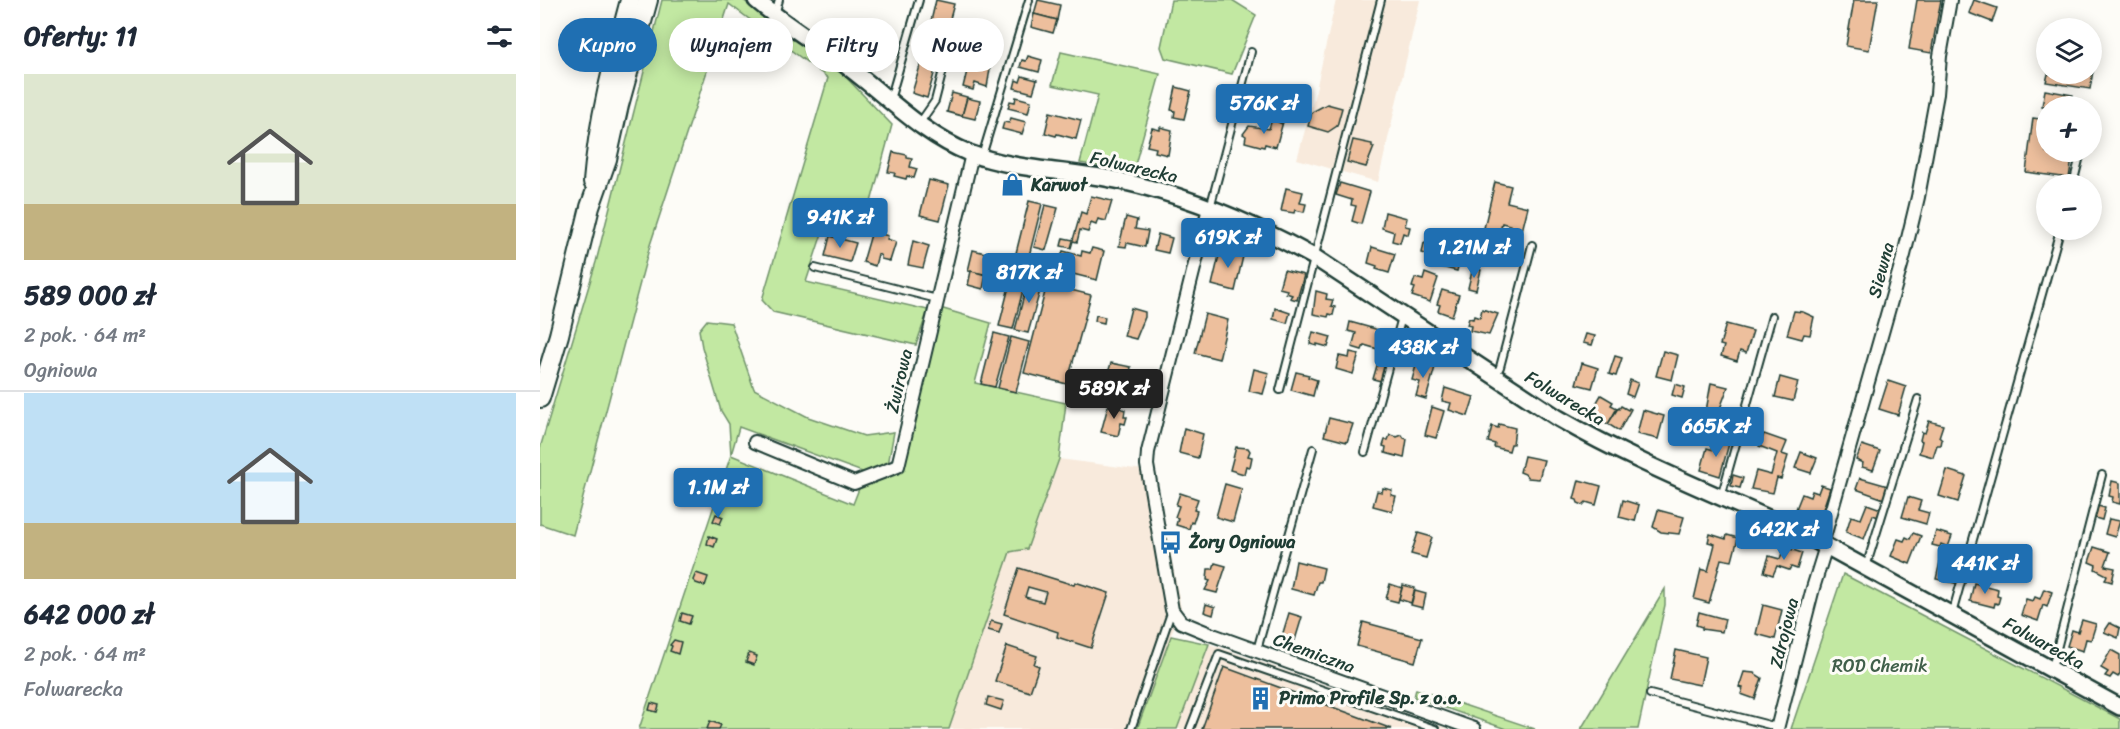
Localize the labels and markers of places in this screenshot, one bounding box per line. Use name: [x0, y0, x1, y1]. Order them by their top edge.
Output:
pin: 576K zł: [1209, 84, 1319, 135]
place label: Karwot: [1030, 169, 1089, 201]
shop icon: Karwot: [1000, 172, 1026, 198]
pin: 941K zł: [785, 198, 895, 249]
pin: 619K zł: [1173, 218, 1283, 269]
pin: 1.21M zł: [1412, 228, 1536, 279]
pin: 817K zł: [974, 253, 1084, 304]
pin: 438K zł: [1368, 328, 1478, 379]
pin: 589K zł: [1059, 369, 1169, 420]
pin: 665K zł: [1661, 407, 1771, 458]
pin: 1.1M zł: [663, 468, 773, 519]
pin: 642K zł: [1729, 510, 1839, 561]
place label: Żory Ogniowa: [1188, 526, 1296, 558]
bus stop icon: Żory Ogniowa: [1158, 529, 1184, 555]
pin: 441K zł: [1930, 544, 2040, 595]
place label: Primo Profile Sp. z o.o.: [1279, 682, 1462, 714]
building icon: Primo Profile Sp. z o.o.: [1248, 685, 1274, 711]

